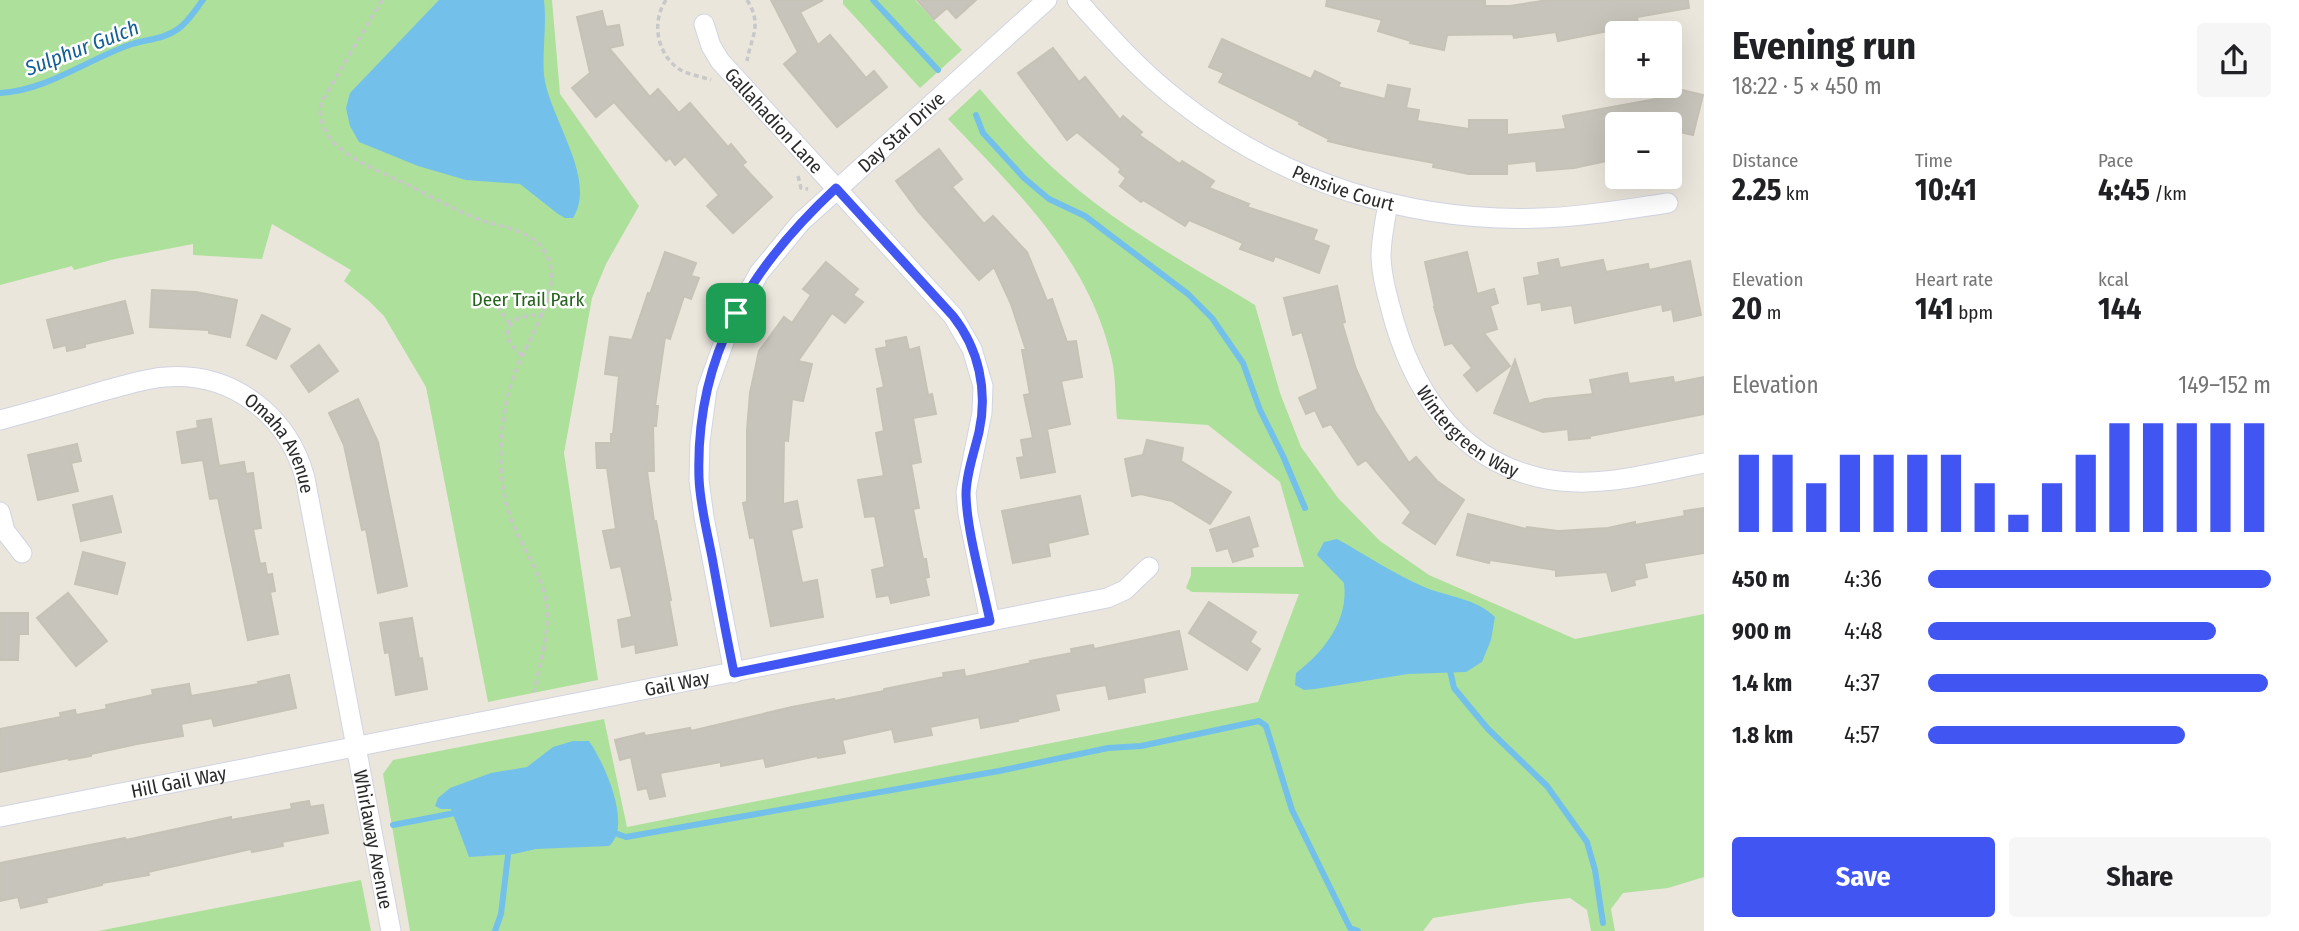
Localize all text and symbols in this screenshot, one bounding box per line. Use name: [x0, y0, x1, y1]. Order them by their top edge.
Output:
water label: Sulphur Gulch: [20, 14, 143, 82]
map controls: [1605, 21, 1682, 189]
button: +: [1605, 21, 1682, 98]
text: Evening run: [1732, 23, 1916, 69]
button: share: [2197, 23, 2271, 97]
street label: Gallahadion Lane: [720, 63, 828, 178]
text: 18:22 · 5 × 450 m: [1732, 72, 1882, 100]
street label: Day Star Drive: [853, 87, 949, 177]
button: −: [1605, 112, 1682, 189]
text: Distance: [1732, 149, 1799, 172]
text: Time: [1915, 149, 1953, 172]
text: Pace: [2098, 149, 2133, 172]
street label: Pensive Court: [1289, 160, 1397, 215]
text: 2.25: [1732, 172, 1781, 208]
text: 10:41: [1915, 172, 1977, 208]
text: 4:45: [2098, 172, 2150, 208]
text: km: [1781, 182, 1809, 205]
text: /km: [2150, 182, 2187, 205]
text: Elevation: [1732, 268, 1804, 291]
text: Heart rate: [1915, 268, 1993, 291]
text: kcal: [2098, 268, 2129, 291]
pin: [706, 283, 766, 343]
park label: Deer Trail Park: [472, 288, 584, 311]
text: 20: [1732, 291, 1762, 327]
text: 141: [1915, 291, 1954, 327]
text: 144: [2098, 291, 2142, 327]
icon: arrive: [717, 294, 755, 332]
text: m: [1762, 301, 1781, 324]
text: bpm: [1954, 301, 1993, 324]
text: Elevation: [1732, 371, 1819, 399]
text: 149–152 m: [2178, 371, 2271, 399]
street label: Wintergreen Way: [1412, 381, 1522, 482]
street label: Omaha Avenue: [240, 388, 319, 495]
text: 450 m: [1732, 565, 1790, 593]
text: 4:36: [1844, 565, 1882, 593]
text: 900 m: [1732, 617, 1791, 645]
text: 4:48: [1844, 617, 1883, 645]
street label: Gail Way: [642, 665, 712, 701]
text: 1.4 km: [1732, 669, 1792, 697]
text: 4:37: [1844, 669, 1880, 697]
text: 1.8 km: [1732, 721, 1793, 749]
text: 4:57: [1844, 721, 1880, 749]
street label: Hill Gail Way: [129, 761, 229, 802]
street label: Whirlaway Avenue: [349, 768, 398, 911]
button: Save: [1732, 837, 1995, 917]
button: Share: [2009, 837, 2271, 917]

